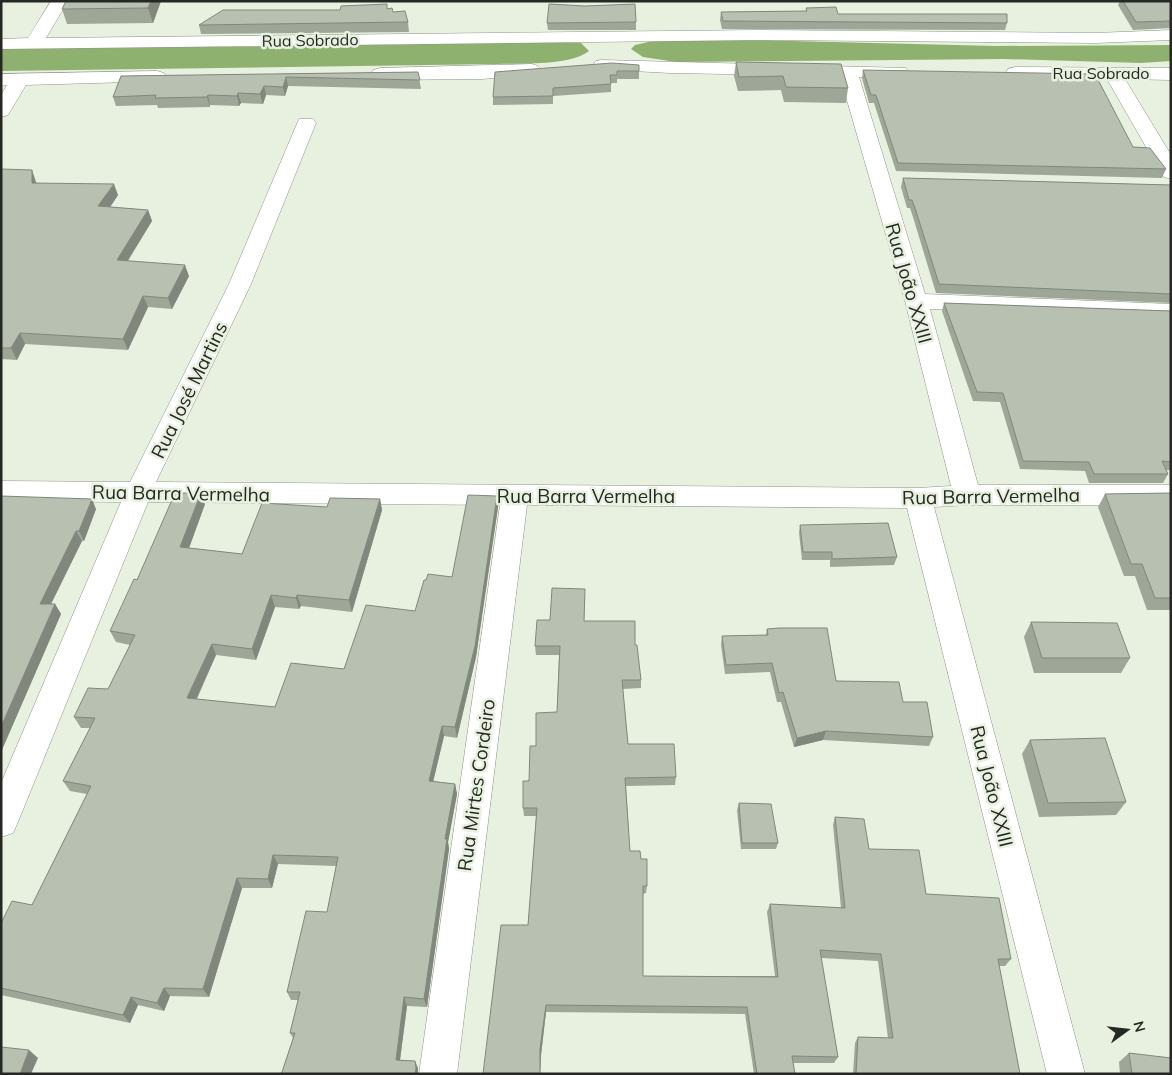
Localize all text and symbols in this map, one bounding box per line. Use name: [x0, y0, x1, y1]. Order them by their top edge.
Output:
street label: Rua Sobrado: [261, 29, 359, 51]
street label: Rua Sobrado: [1053, 63, 1149, 83]
street label: Rua João XXIII: [880, 220, 938, 346]
street label: Rua José Martins: [146, 318, 232, 462]
street label: Rua Barra Vermelha: [92, 479, 270, 507]
street label: Rua Barra Vermelha: [902, 482, 1080, 510]
street label: Rua Barra Vermelha: [497, 484, 675, 508]
street label: Rua Mirtes Cordeiro: [452, 697, 500, 873]
street label: Rua João XXIII: [965, 723, 1019, 849]
north arrow: [1102, 1005, 1152, 1055]
text: N: [1129, 1019, 1150, 1034]

